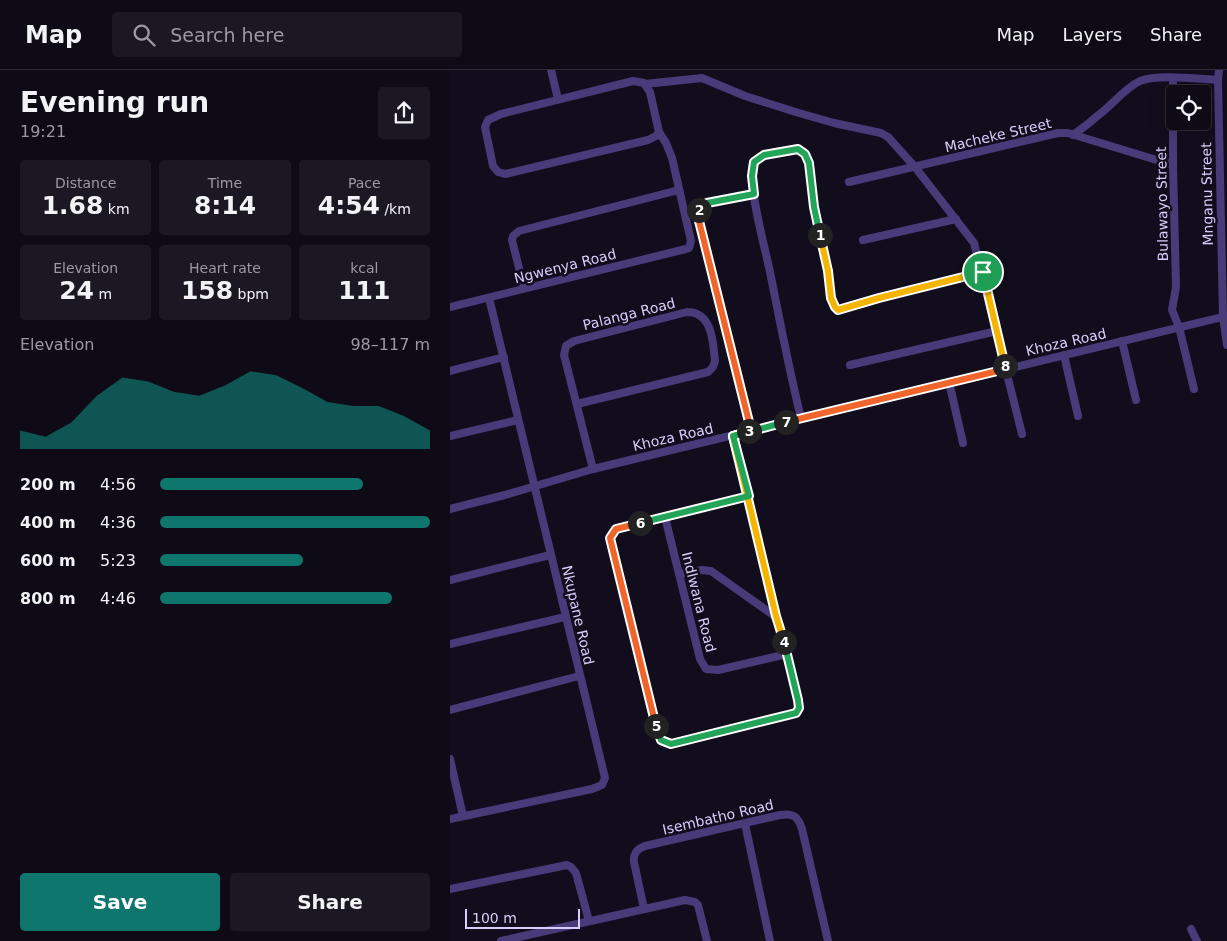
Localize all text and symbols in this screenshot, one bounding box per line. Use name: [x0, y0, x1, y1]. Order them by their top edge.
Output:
search box: [112, 12, 462, 57]
text: Map: [25, 21, 82, 49]
icon: search: [130, 21, 158, 49]
text: Search here: [170, 24, 284, 46]
text: Map: [996, 24, 1034, 45]
text: Layers: [1062, 24, 1122, 45]
text: Share: [1150, 24, 1202, 45]
map controls: [1166, 85, 1211, 130]
button: locate: [1166, 85, 1211, 130]
text: Evening run: [20, 86, 209, 119]
button: share: [378, 87, 430, 139]
street label: Macheke Street: [943, 115, 1053, 155]
text: 19:21: [20, 122, 66, 141]
street label: Mnganu Street: [1198, 142, 1216, 246]
street label: Bulawayo Street: [1153, 146, 1171, 262]
text: Distance: [55, 175, 116, 191]
text: Time: [208, 175, 242, 191]
text: Pace: [348, 175, 381, 191]
text: 1.68: [42, 191, 103, 220]
text: 8:14: [194, 191, 256, 220]
text: 4:54: [318, 191, 380, 220]
pin: 2: [686, 198, 712, 222]
text: km: [103, 201, 130, 217]
text: /km: [380, 201, 411, 217]
text: 2: [695, 202, 704, 218]
pin: 1: [808, 222, 832, 248]
text: 1: [816, 227, 825, 243]
street label: Ngwenya Road: [512, 246, 618, 286]
pin: [962, 251, 1004, 293]
icon: arrive: [969, 258, 997, 286]
text: Elevation: [53, 260, 118, 276]
text: Heart rate: [189, 260, 261, 276]
text: kcal: [350, 260, 378, 276]
text: 24: [59, 276, 94, 305]
text: 158: [181, 276, 233, 305]
text: 111: [338, 276, 390, 305]
text: m: [94, 286, 112, 302]
text: bpm: [233, 286, 269, 302]
street label: Palanga Road: [581, 295, 677, 333]
street label: Khoza Road: [1024, 325, 1108, 359]
text: Elevation: [20, 335, 94, 354]
text: 98–117 m: [350, 335, 430, 354]
pin: 8: [992, 354, 1018, 378]
text: 8: [1001, 358, 1010, 374]
pin: 7: [774, 410, 798, 434]
text: 7: [782, 414, 791, 430]
pin: 3: [736, 418, 762, 444]
street label: Khoza Road: [631, 420, 715, 454]
text: 3: [745, 423, 754, 439]
text: 200 m: [20, 475, 76, 494]
text: 4:56: [100, 475, 136, 494]
pin: 6: [628, 510, 652, 536]
text: 400 m: [20, 513, 76, 532]
text: 4:36: [100, 513, 136, 532]
text: 6: [636, 515, 645, 531]
street label: Indlwana Road: [679, 550, 719, 654]
text: 600 m: [20, 551, 76, 570]
text: 5:23: [100, 551, 136, 570]
street label: Nkupane Road: [559, 564, 597, 666]
text: 800 m: [20, 589, 76, 608]
text: 4:46: [100, 589, 136, 608]
pin: 4: [772, 630, 796, 654]
text: 4: [780, 634, 789, 650]
pin: 5: [644, 714, 668, 738]
text: 5: [652, 718, 661, 734]
street label: Isembatho Road: [661, 796, 775, 838]
button: Save: [20, 873, 220, 931]
button: Share: [230, 873, 430, 931]
scale bar: [465, 906, 580, 929]
text: 100 m: [472, 910, 517, 926]

